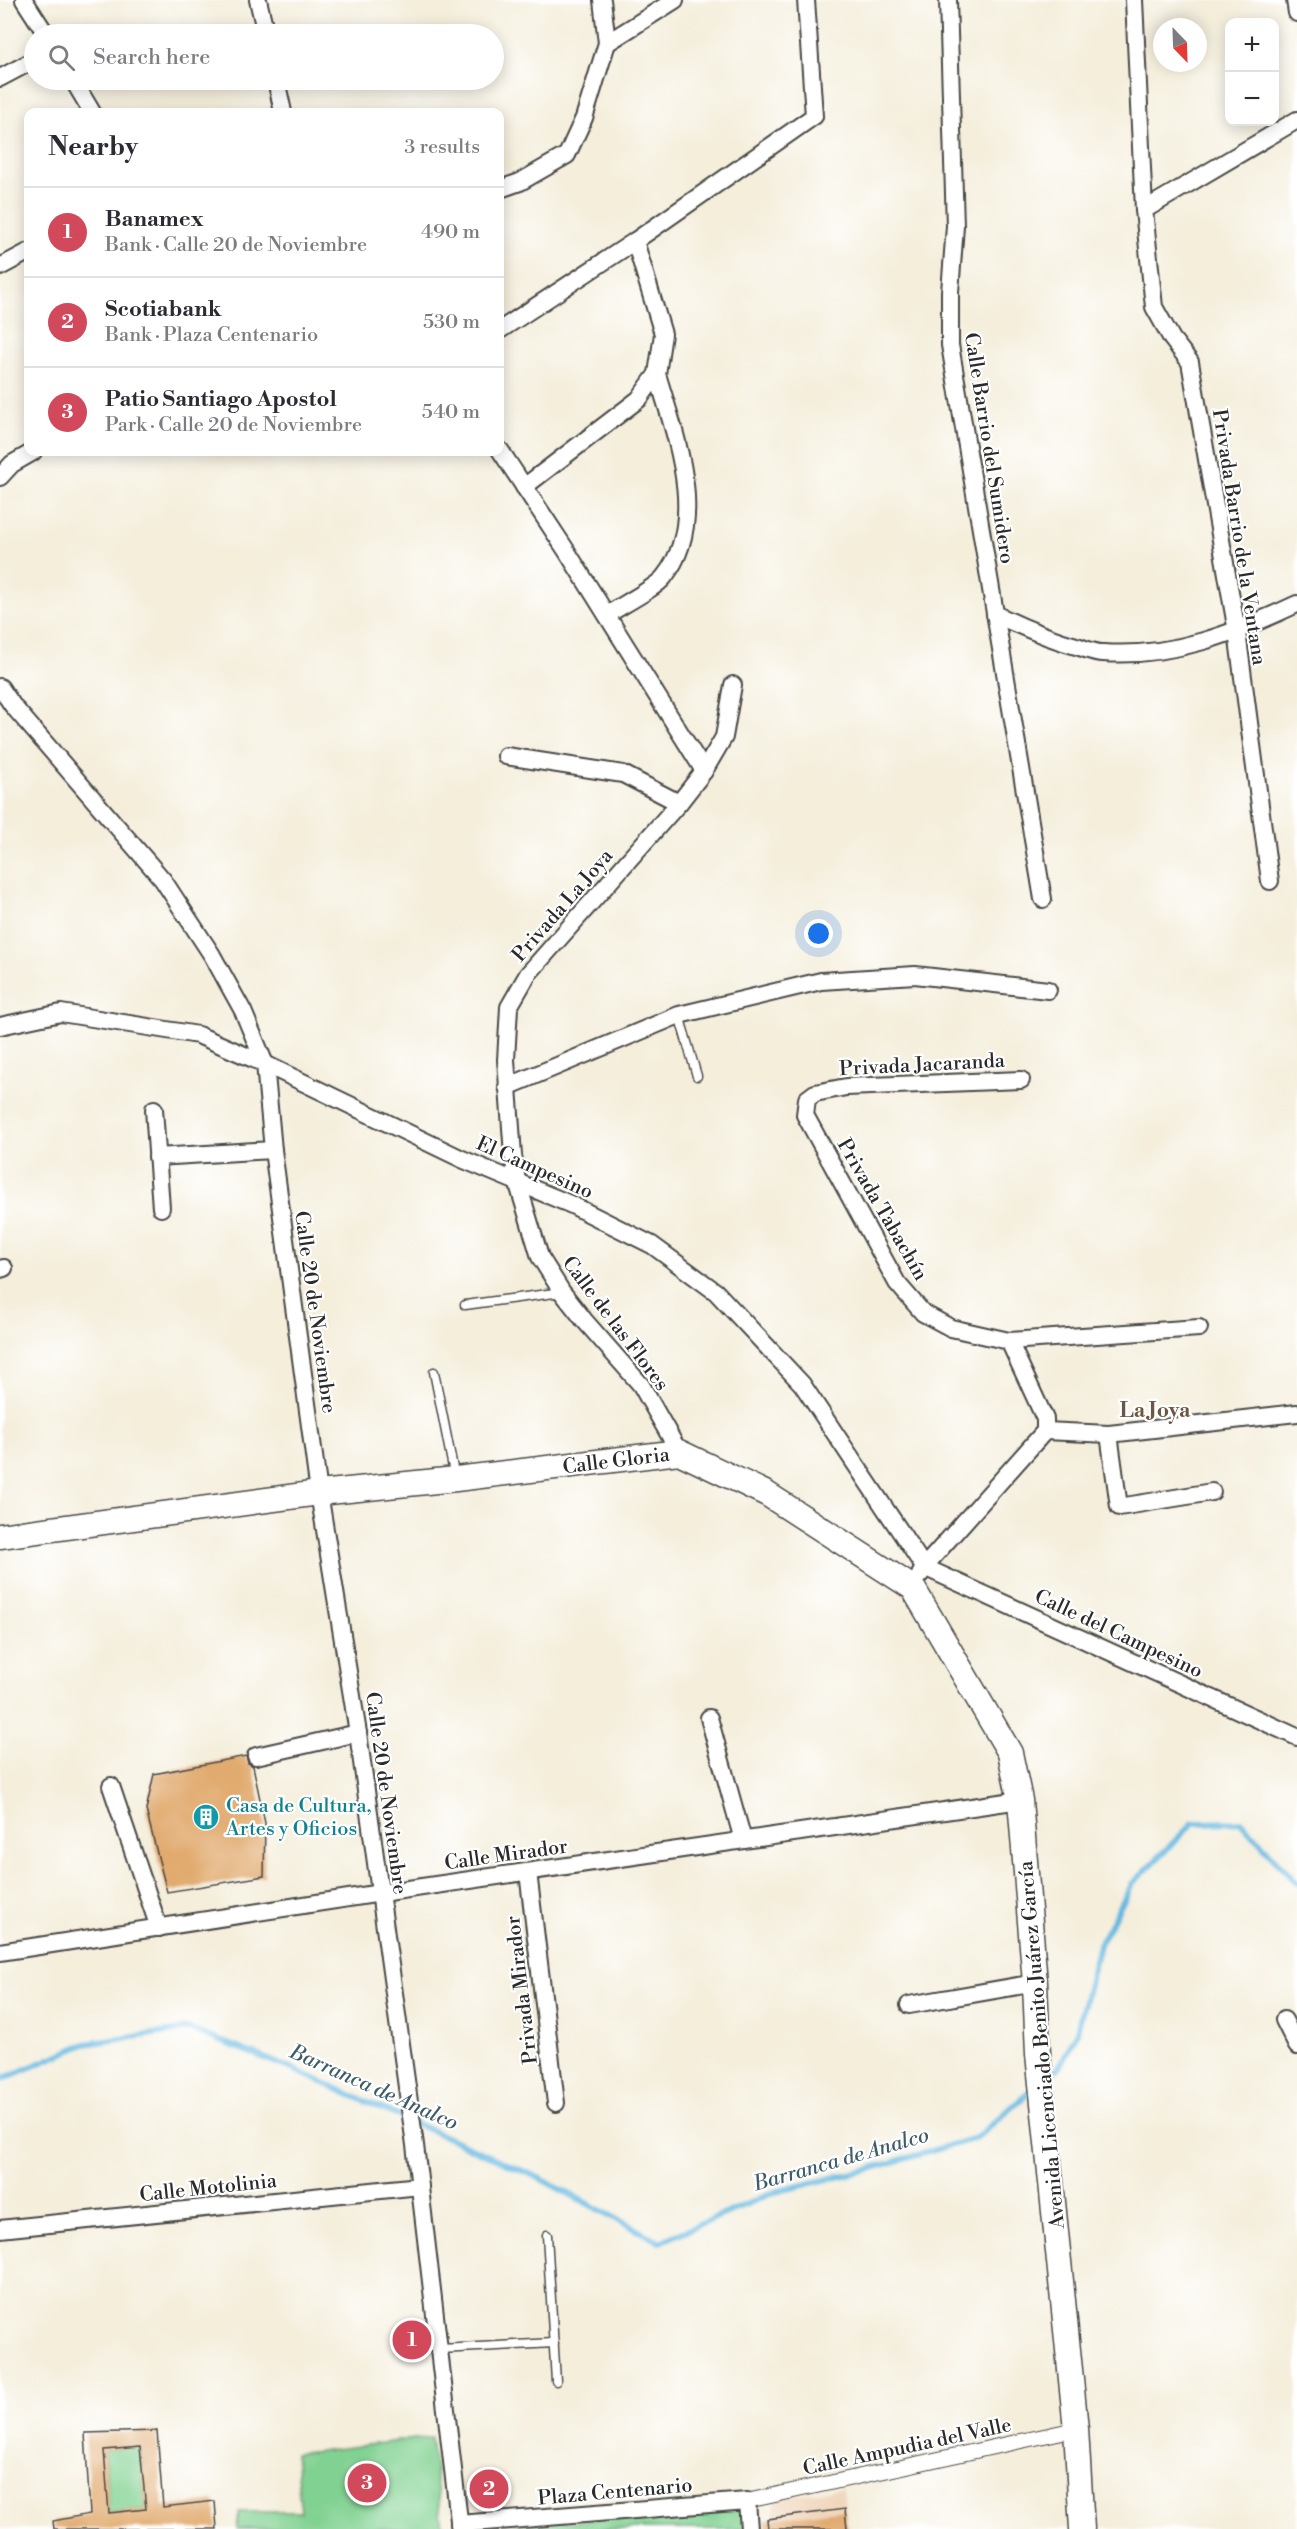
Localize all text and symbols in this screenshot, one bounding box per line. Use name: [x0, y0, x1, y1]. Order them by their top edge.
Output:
north arrow: [1153, 18, 1207, 72]
map controls: [1225, 18, 1279, 126]
button: +: [1225, 18, 1279, 72]
search box: [24, 24, 504, 90]
icon: search: [45, 41, 78, 74]
text: Search here: [93, 44, 210, 71]
button: −: [1225, 72, 1279, 126]
text: Nearby: [48, 131, 138, 163]
text: 3 results: [404, 135, 480, 160]
text: Banamex: [105, 206, 203, 233]
text: 1: [63, 220, 72, 245]
text: 490 m: [421, 220, 480, 245]
text: Bank · Calle 20 de Noviembre: [105, 233, 367, 258]
text: Scotiabank: [105, 296, 221, 323]
text: 2: [61, 310, 74, 335]
text: 530 m: [423, 310, 480, 335]
text: Bank · Plaza Centenario: [105, 323, 318, 348]
street label: Calle Barrio del Sumidero: [958, 331, 1019, 566]
text: Patio Santiago Apostol: [105, 386, 337, 413]
text: 3: [61, 400, 74, 425]
text: 540 m: [422, 400, 480, 425]
street label: Privada Barrio de la Ventana: [1206, 407, 1271, 668]
text: Park · Calle 20 de Noviembre: [105, 413, 362, 438]
street label: Privada La Joya: [507, 844, 620, 968]
your location: [804, 919, 833, 948]
street label: Privada Jacaranda: [839, 1049, 1006, 1082]
street label: El Campesino: [472, 1131, 597, 1205]
street label: Privada Tabachín: [831, 1134, 933, 1285]
street label: Calle 20 de Noviembre: [288, 1210, 341, 1415]
street label: Calle de las Flores: [556, 1252, 674, 1396]
district label: La Joya: [1120, 1398, 1191, 1424]
street label: Calle Gloria: [561, 1442, 672, 1480]
street label: Calle del Campesino: [1030, 1584, 1207, 1684]
street label: Calle 20 de Noviembre: [359, 1691, 412, 1896]
place label: Casa de Cultura, Artes y Oficios: [225, 1794, 371, 1842]
building icon: Casa de Cultura, Artes y Oficios: [191, 1802, 221, 1832]
street label: Calle Mirador: [443, 1834, 570, 1877]
street label: Avenida Licenciado Benito Juárez García: [1014, 1859, 1071, 2231]
street label: Privada Mirador: [501, 1914, 544, 2065]
water label: Barranca de Analco: [284, 2039, 462, 2137]
water label: Barranca de Analco: [749, 2122, 932, 2198]
street label: Calle Motolinia: [138, 2169, 279, 2208]
pin: 1: [392, 2318, 432, 2362]
street label: Calle Ampudia del Valle: [801, 2413, 1014, 2482]
pin: 3: [348, 2460, 386, 2506]
pin: 2: [470, 2466, 508, 2512]
street label: Plaza Centenario: [537, 2473, 694, 2512]

